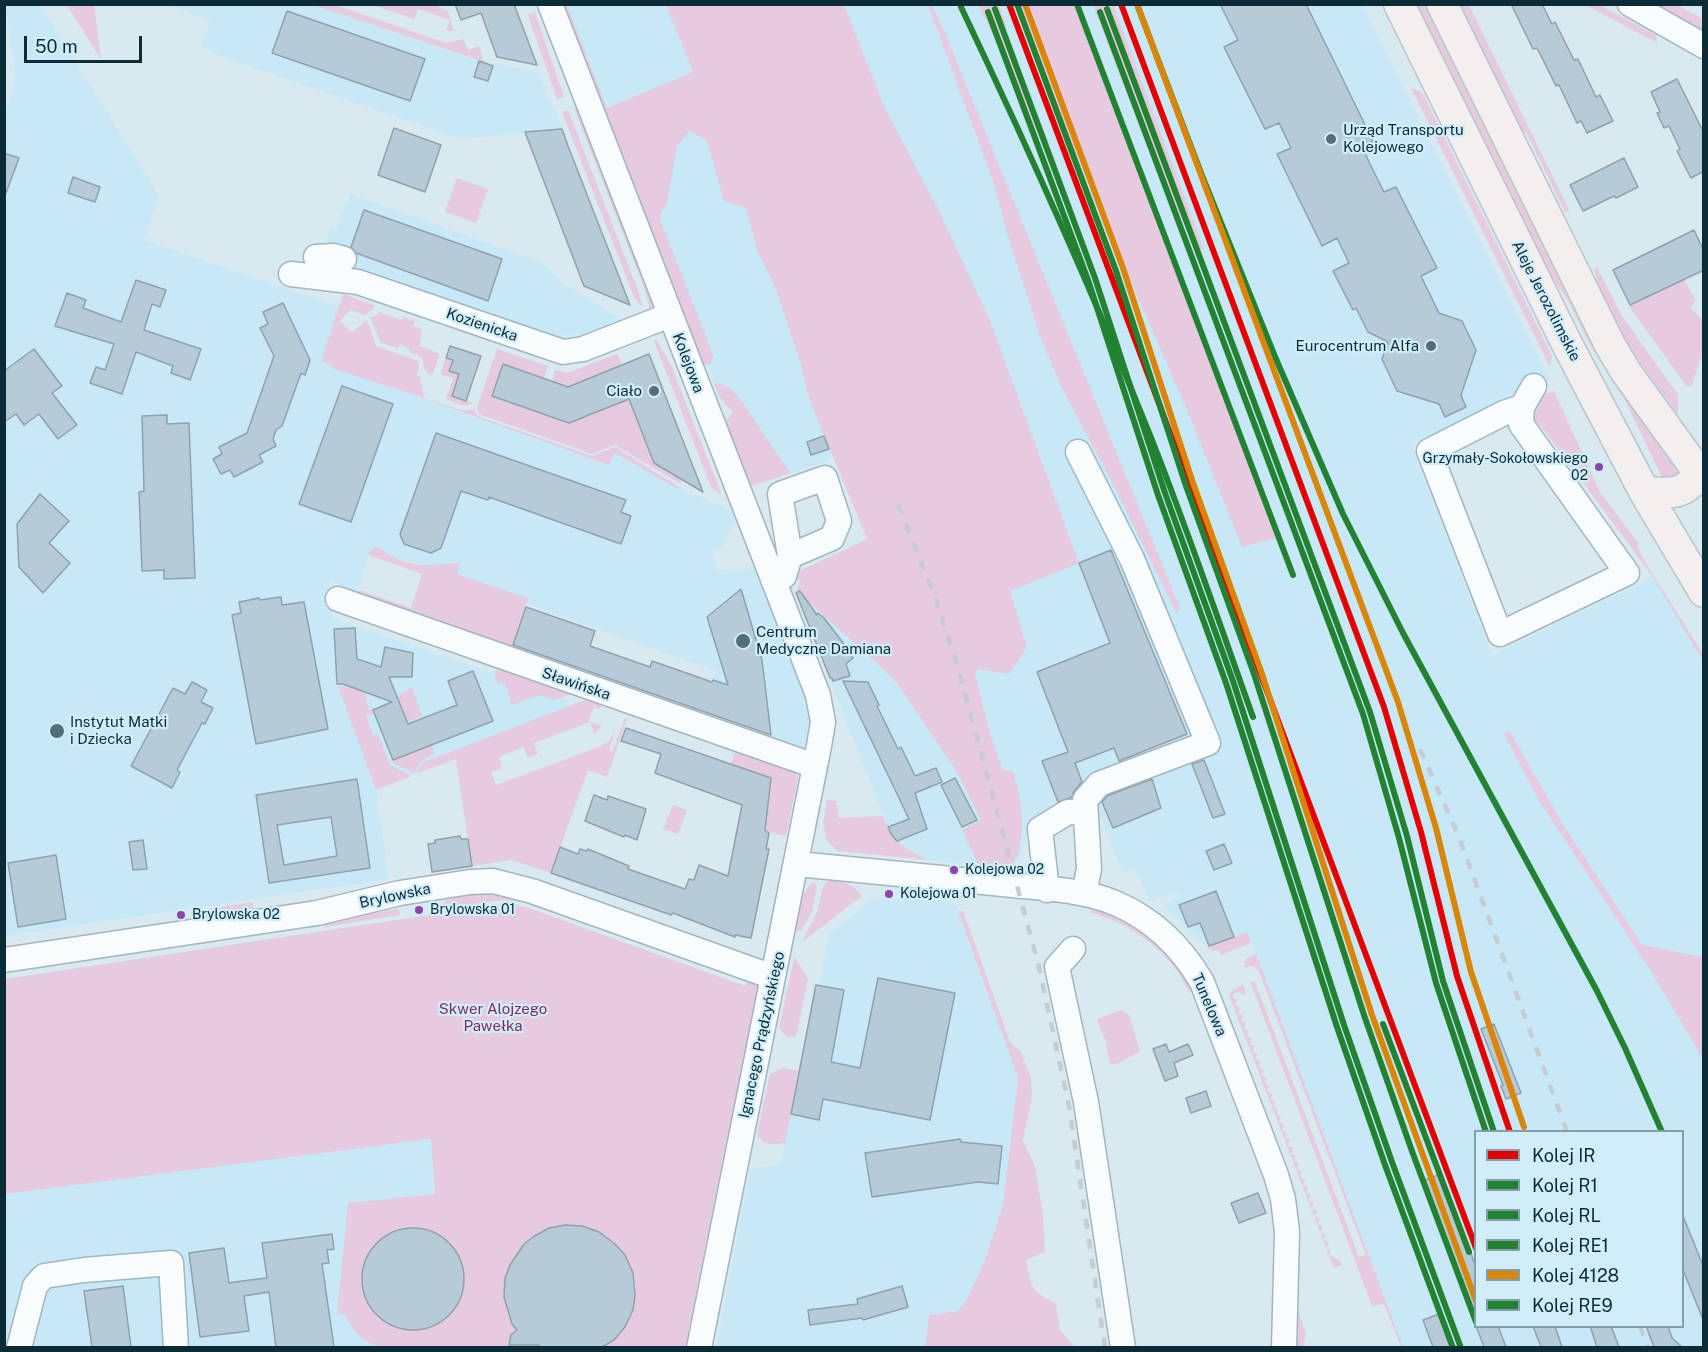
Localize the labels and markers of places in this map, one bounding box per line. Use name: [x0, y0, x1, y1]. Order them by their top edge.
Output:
place label: Urząd Transportu Kolejowego: [1343, 121, 1464, 156]
marker: Urząd Transportu Kolejowego: [1324, 132, 1338, 146]
place label: Eurocentrum Alfa: [1296, 337, 1419, 355]
marker: Eurocentrum Alfa: [1424, 339, 1438, 353]
place label: Ciało: [606, 382, 642, 400]
marker: Ciało: [647, 384, 661, 398]
place label: Grzymały-Sokołowskiego 02: [1423, 451, 1588, 484]
marker: Grzymały-Sokołowskiego 02: [1593, 461, 1605, 473]
place label: Centrum Medyczne Damiana: [756, 623, 891, 658]
marker: Centrum Medyczne Damiana: [734, 632, 752, 650]
place label: Instytut Matki i Dziecka: [70, 713, 167, 748]
marker: Instytut Matki i Dziecka: [48, 722, 66, 740]
place label: Kolejowa 02: [965, 862, 1044, 878]
marker: Kolejowa 02: [948, 864, 960, 876]
place label: Kolejowa 01: [900, 886, 977, 902]
marker: Kolejowa 01: [883, 888, 895, 900]
place label: Brylowska 01: [430, 902, 515, 918]
marker: Brylowska 01: [413, 904, 425, 916]
place label: Brylowska 02: [192, 907, 280, 923]
marker: Brylowska 02: [175, 909, 187, 921]

